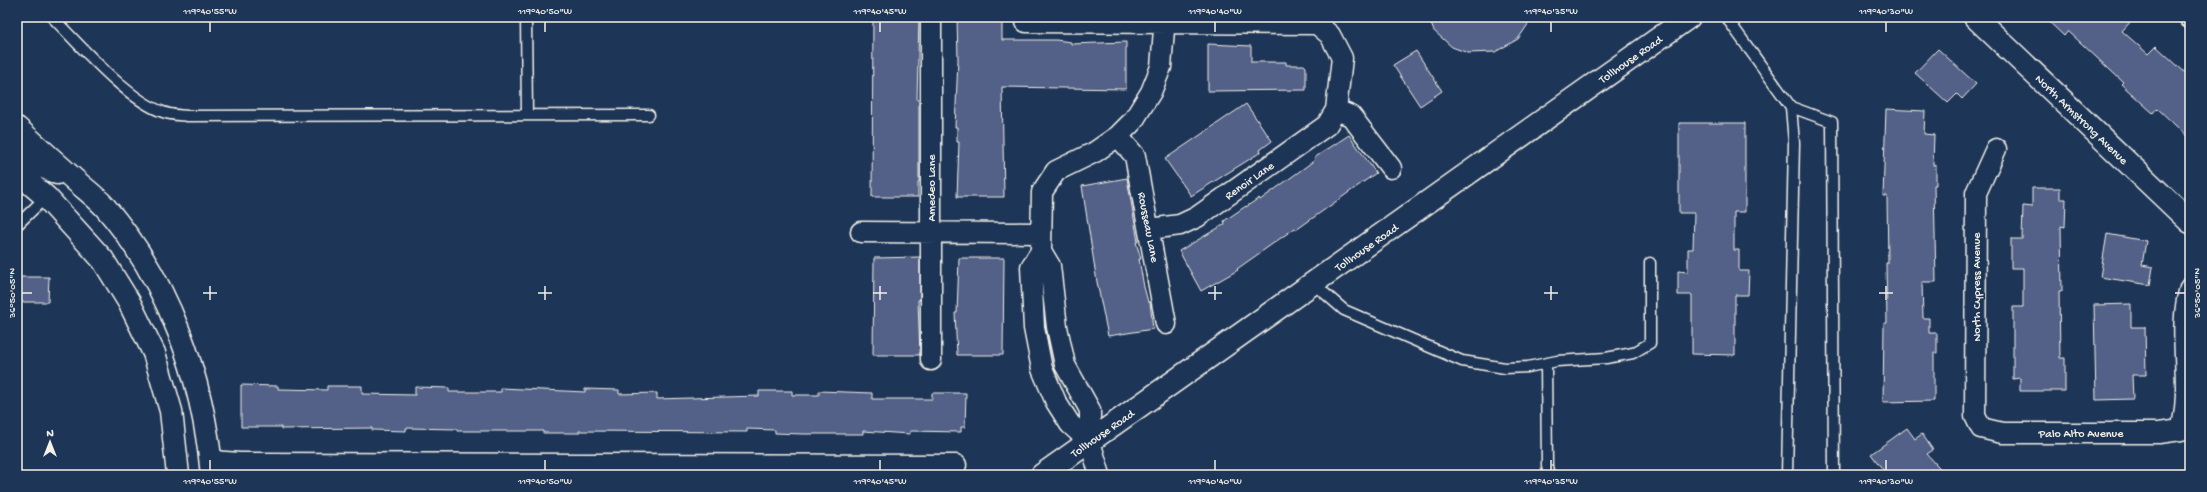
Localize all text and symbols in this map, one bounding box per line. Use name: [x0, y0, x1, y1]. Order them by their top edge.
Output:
text: 119°40'55"W: [182, 6, 237, 18]
text: 119°40'50"W: [517, 6, 573, 18]
text: 119°40'45"W: [852, 6, 907, 18]
text: 119°40'40"W: [1187, 6, 1242, 18]
text: 119°40'35"W: [1523, 6, 1578, 18]
text: 119°40'30"W: [1858, 6, 1914, 18]
street label: Tollhouse Road: [1596, 33, 1666, 88]
street label: North Armstrong Avenue: [2031, 72, 2131, 169]
street label: Amedeo Lane: [926, 154, 940, 222]
street label: Renoir Lane: [1223, 159, 1278, 204]
street label: Rousseau Lane: [1133, 191, 1161, 264]
street label: Tollhouse Road: [1332, 221, 1402, 276]
street label: North Cypress Avenue: [1971, 232, 1985, 342]
text: 36°50'05"N: [7, 268, 19, 319]
text: 36°50'05"N: [2192, 268, 2204, 319]
street label: Tollhouse Road: [1068, 407, 1138, 462]
north arrow: [30, 422, 70, 462]
text: N: [46, 428, 54, 440]
street label: Palo Alto Avenue: [2038, 428, 2124, 442]
text: 119°40'55"W: [182, 476, 237, 488]
text: 119°40'50"W: [517, 476, 573, 488]
text: 119°40'45"W: [852, 476, 907, 488]
text: 119°40'40"W: [1187, 476, 1242, 488]
text: 119°40'35"W: [1523, 476, 1578, 488]
text: 119°40'30"W: [1858, 476, 1914, 488]

